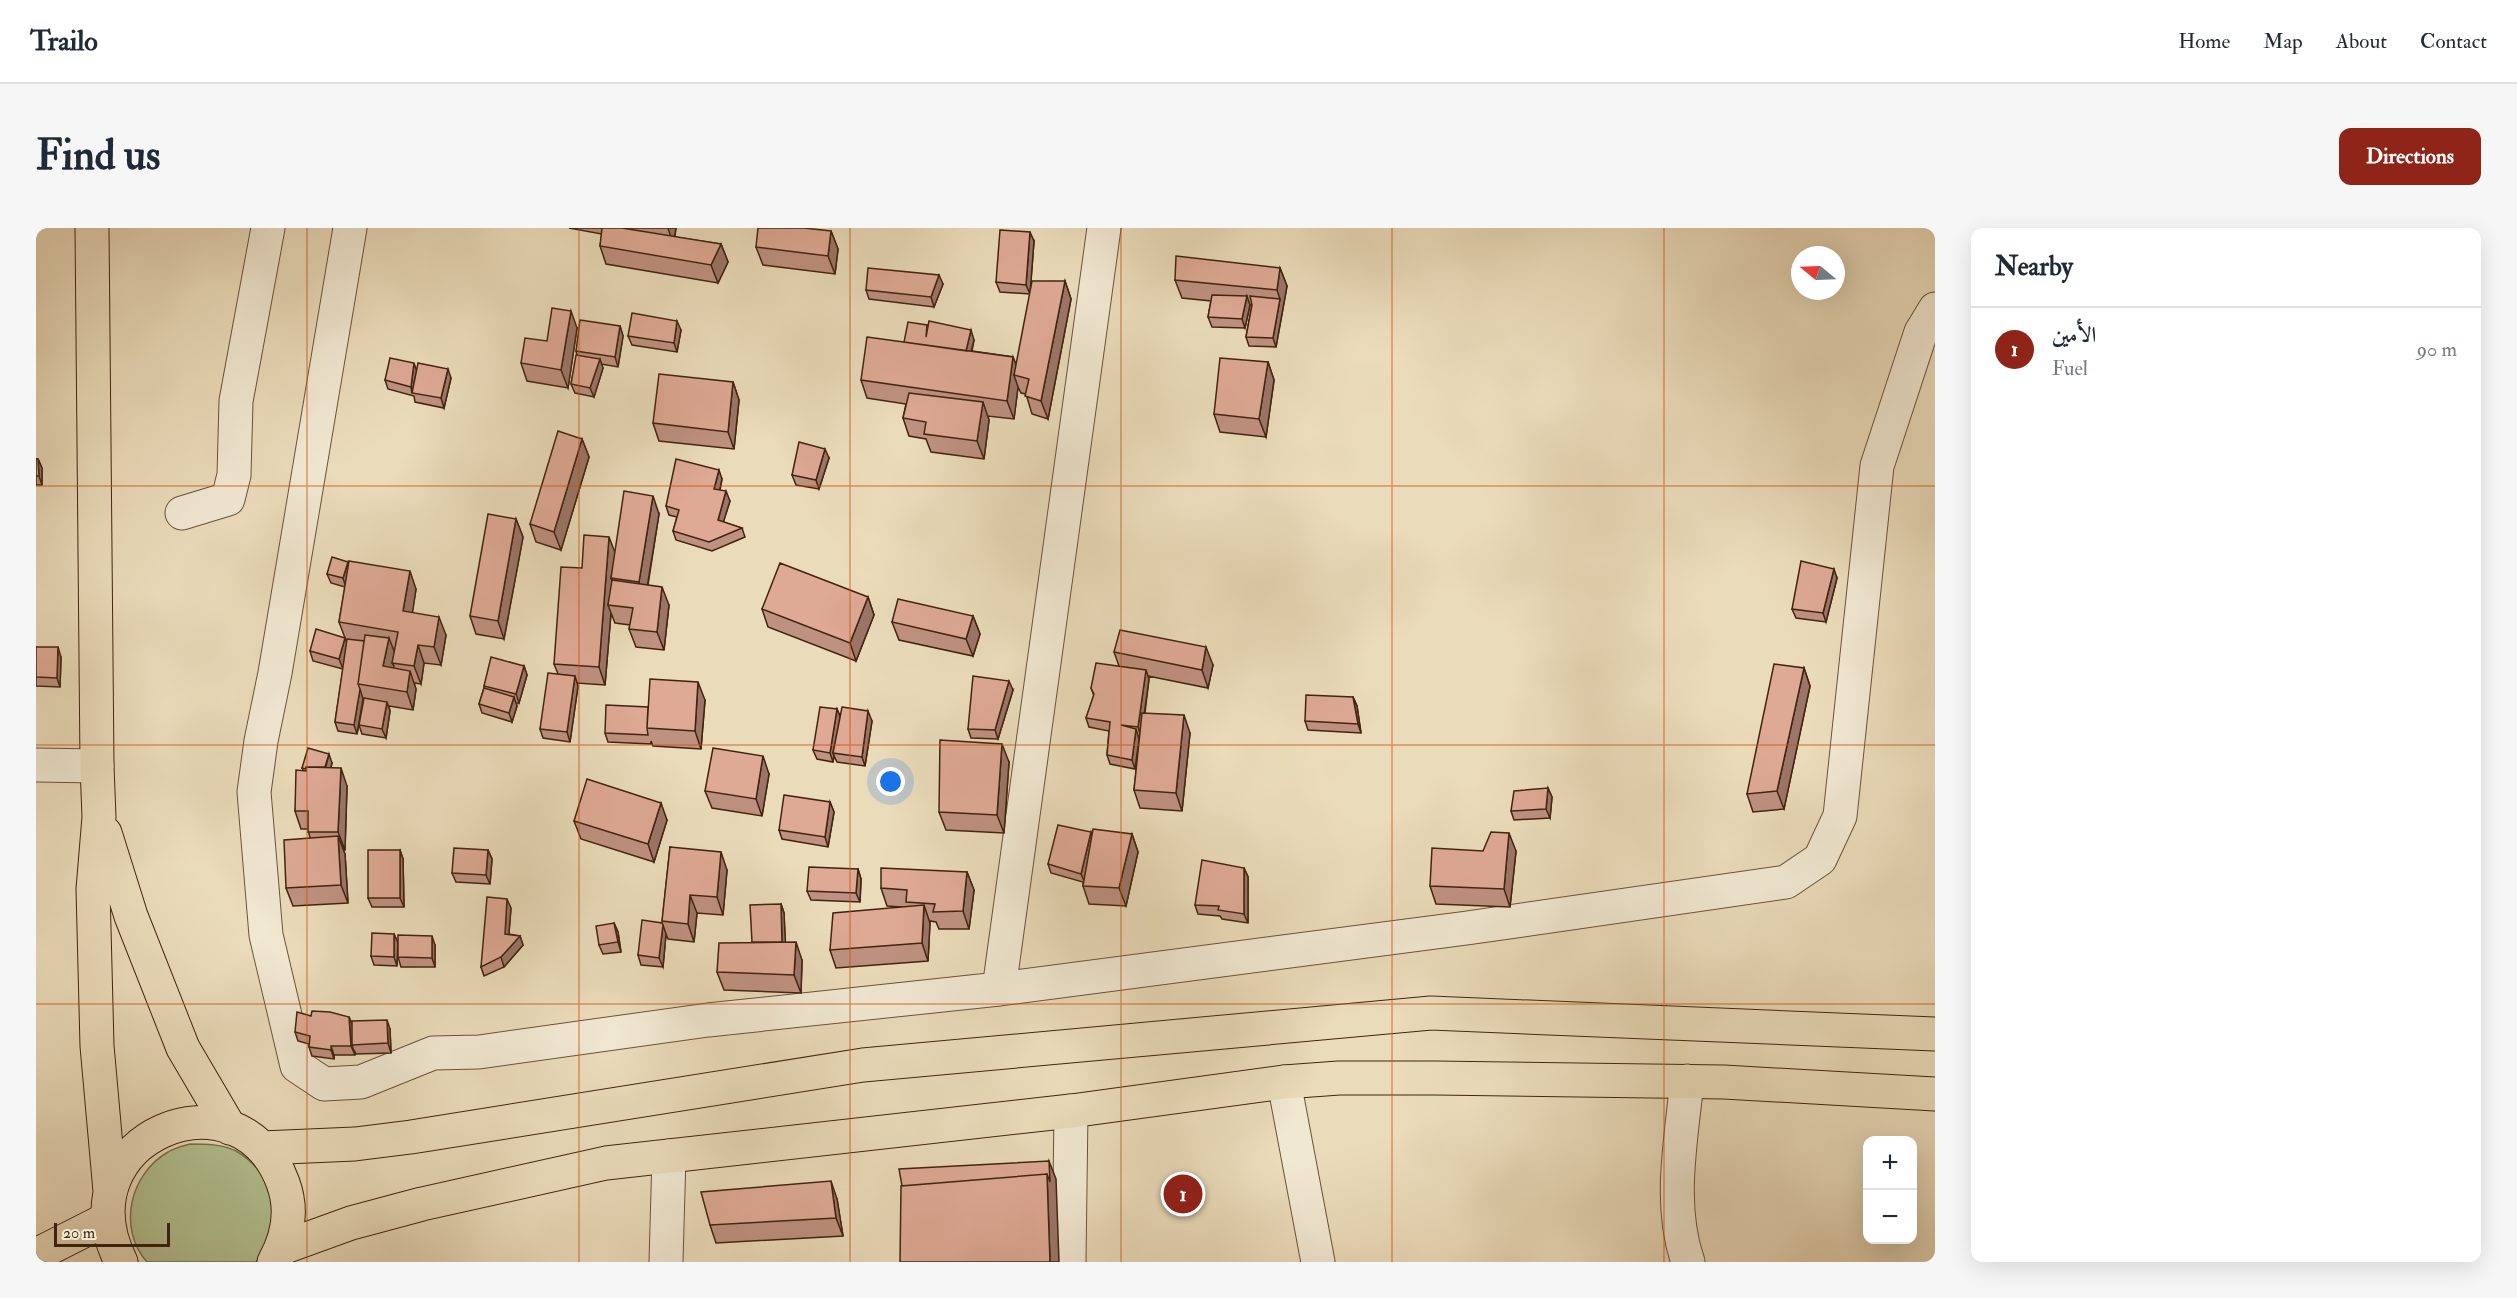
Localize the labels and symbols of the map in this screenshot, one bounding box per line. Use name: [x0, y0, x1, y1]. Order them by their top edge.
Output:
north arrow: [1791, 246, 1845, 300]
your location: [876, 767, 905, 796]
pin: 1: [1164, 1172, 1202, 1216]
scale bar: [54, 1220, 170, 1248]

